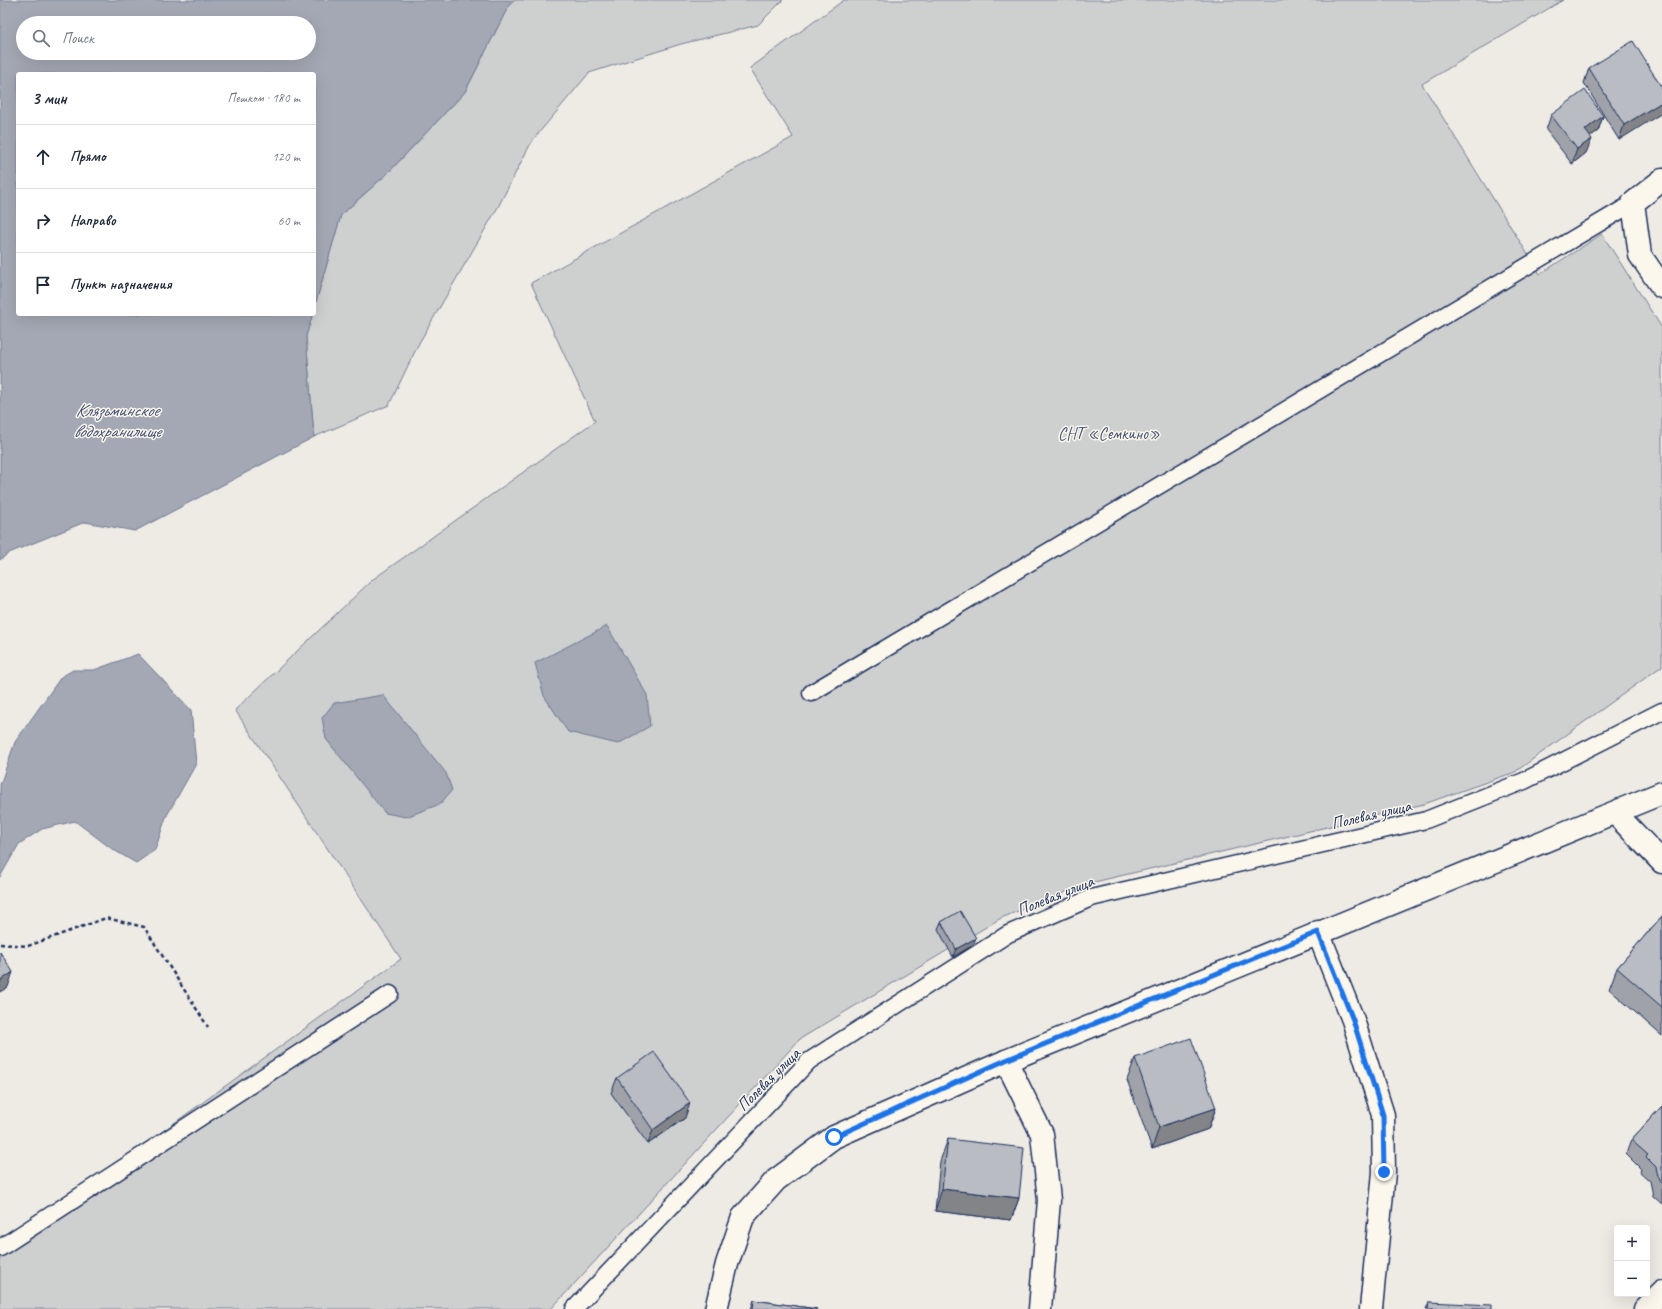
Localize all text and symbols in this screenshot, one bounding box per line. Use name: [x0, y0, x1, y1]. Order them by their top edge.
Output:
search box: [16, 16, 316, 60]
icon: search: [30, 27, 52, 49]
text: Поиск: [62, 29, 94, 48]
text: 3 мин: [32, 88, 67, 109]
text: Пешком · 180 m: [227, 90, 300, 106]
icon: ahead: [32, 146, 54, 168]
text: Прямо: [70, 147, 106, 166]
text: 120 m: [272, 149, 300, 165]
icon: right: [32, 210, 54, 232]
text: Направо: [70, 211, 116, 230]
text: 60 m: [278, 213, 300, 229]
icon: arrive: [32, 274, 54, 296]
text: Пункт назначения: [70, 275, 172, 294]
water label: Клязьминское водохранилище: [74, 399, 164, 442]
park label: СНТ «Семкино»: [1058, 423, 1160, 444]
street label: Полевая улица: [1329, 795, 1415, 834]
street label: Полевая улица: [1014, 870, 1098, 920]
street label: Полевая улица: [732, 1042, 806, 1116]
route start: [825, 1128, 843, 1146]
route end: [1375, 1163, 1393, 1181]
map controls: [1614, 1225, 1650, 1297]
button: +: [1614, 1225, 1650, 1261]
button: −: [1614, 1261, 1650, 1297]

